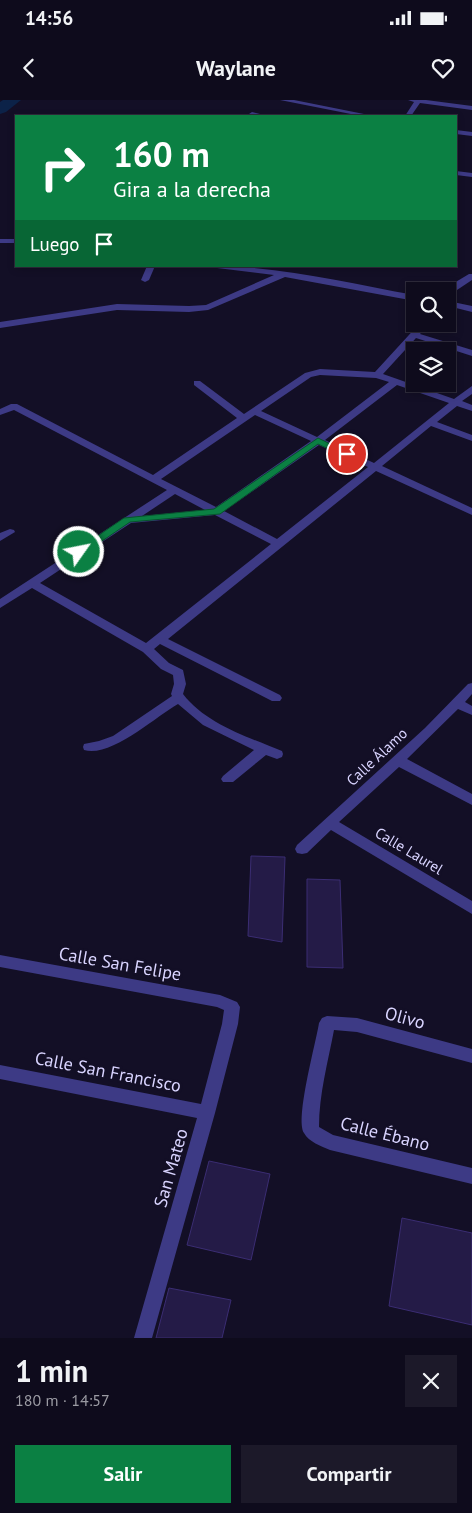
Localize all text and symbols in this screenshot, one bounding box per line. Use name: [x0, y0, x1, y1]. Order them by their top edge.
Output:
text: 14:56: [25, 6, 73, 30]
icon: back: [15, 54, 43, 82]
text: Waylane: [196, 54, 276, 82]
icon: heart: [429, 54, 457, 82]
text: 160 m: [113, 131, 210, 177]
icon: right: [30, 135, 95, 200]
text: Gira a la derecha: [113, 175, 271, 203]
icon: arrive: [90, 230, 118, 258]
text: Luego: [30, 232, 80, 256]
map controls: [406, 282, 456, 392]
button: search: [406, 282, 456, 332]
button: layers: [406, 342, 456, 392]
pin: [326, 433, 368, 475]
icon: arrive: [333, 440, 361, 468]
position arrow: [52, 525, 104, 577]
street label: Calle Álamo: [342, 724, 411, 790]
street label: Calle Laurel: [372, 823, 447, 879]
street label: Calle San Felipe: [57, 941, 183, 986]
street label: Olivo: [383, 1001, 428, 1034]
street label: Calle San Francisco: [33, 1046, 183, 1097]
street label: Calle Ébano: [338, 1111, 432, 1156]
street label: San Mateo: [148, 1126, 193, 1210]
text: 1 min: [15, 1351, 88, 1390]
button: close: [405, 1355, 457, 1407]
text: 180 m · 14:57: [15, 1390, 110, 1410]
button: Salir: [15, 1445, 231, 1503]
button: Compartir: [241, 1445, 457, 1503]

